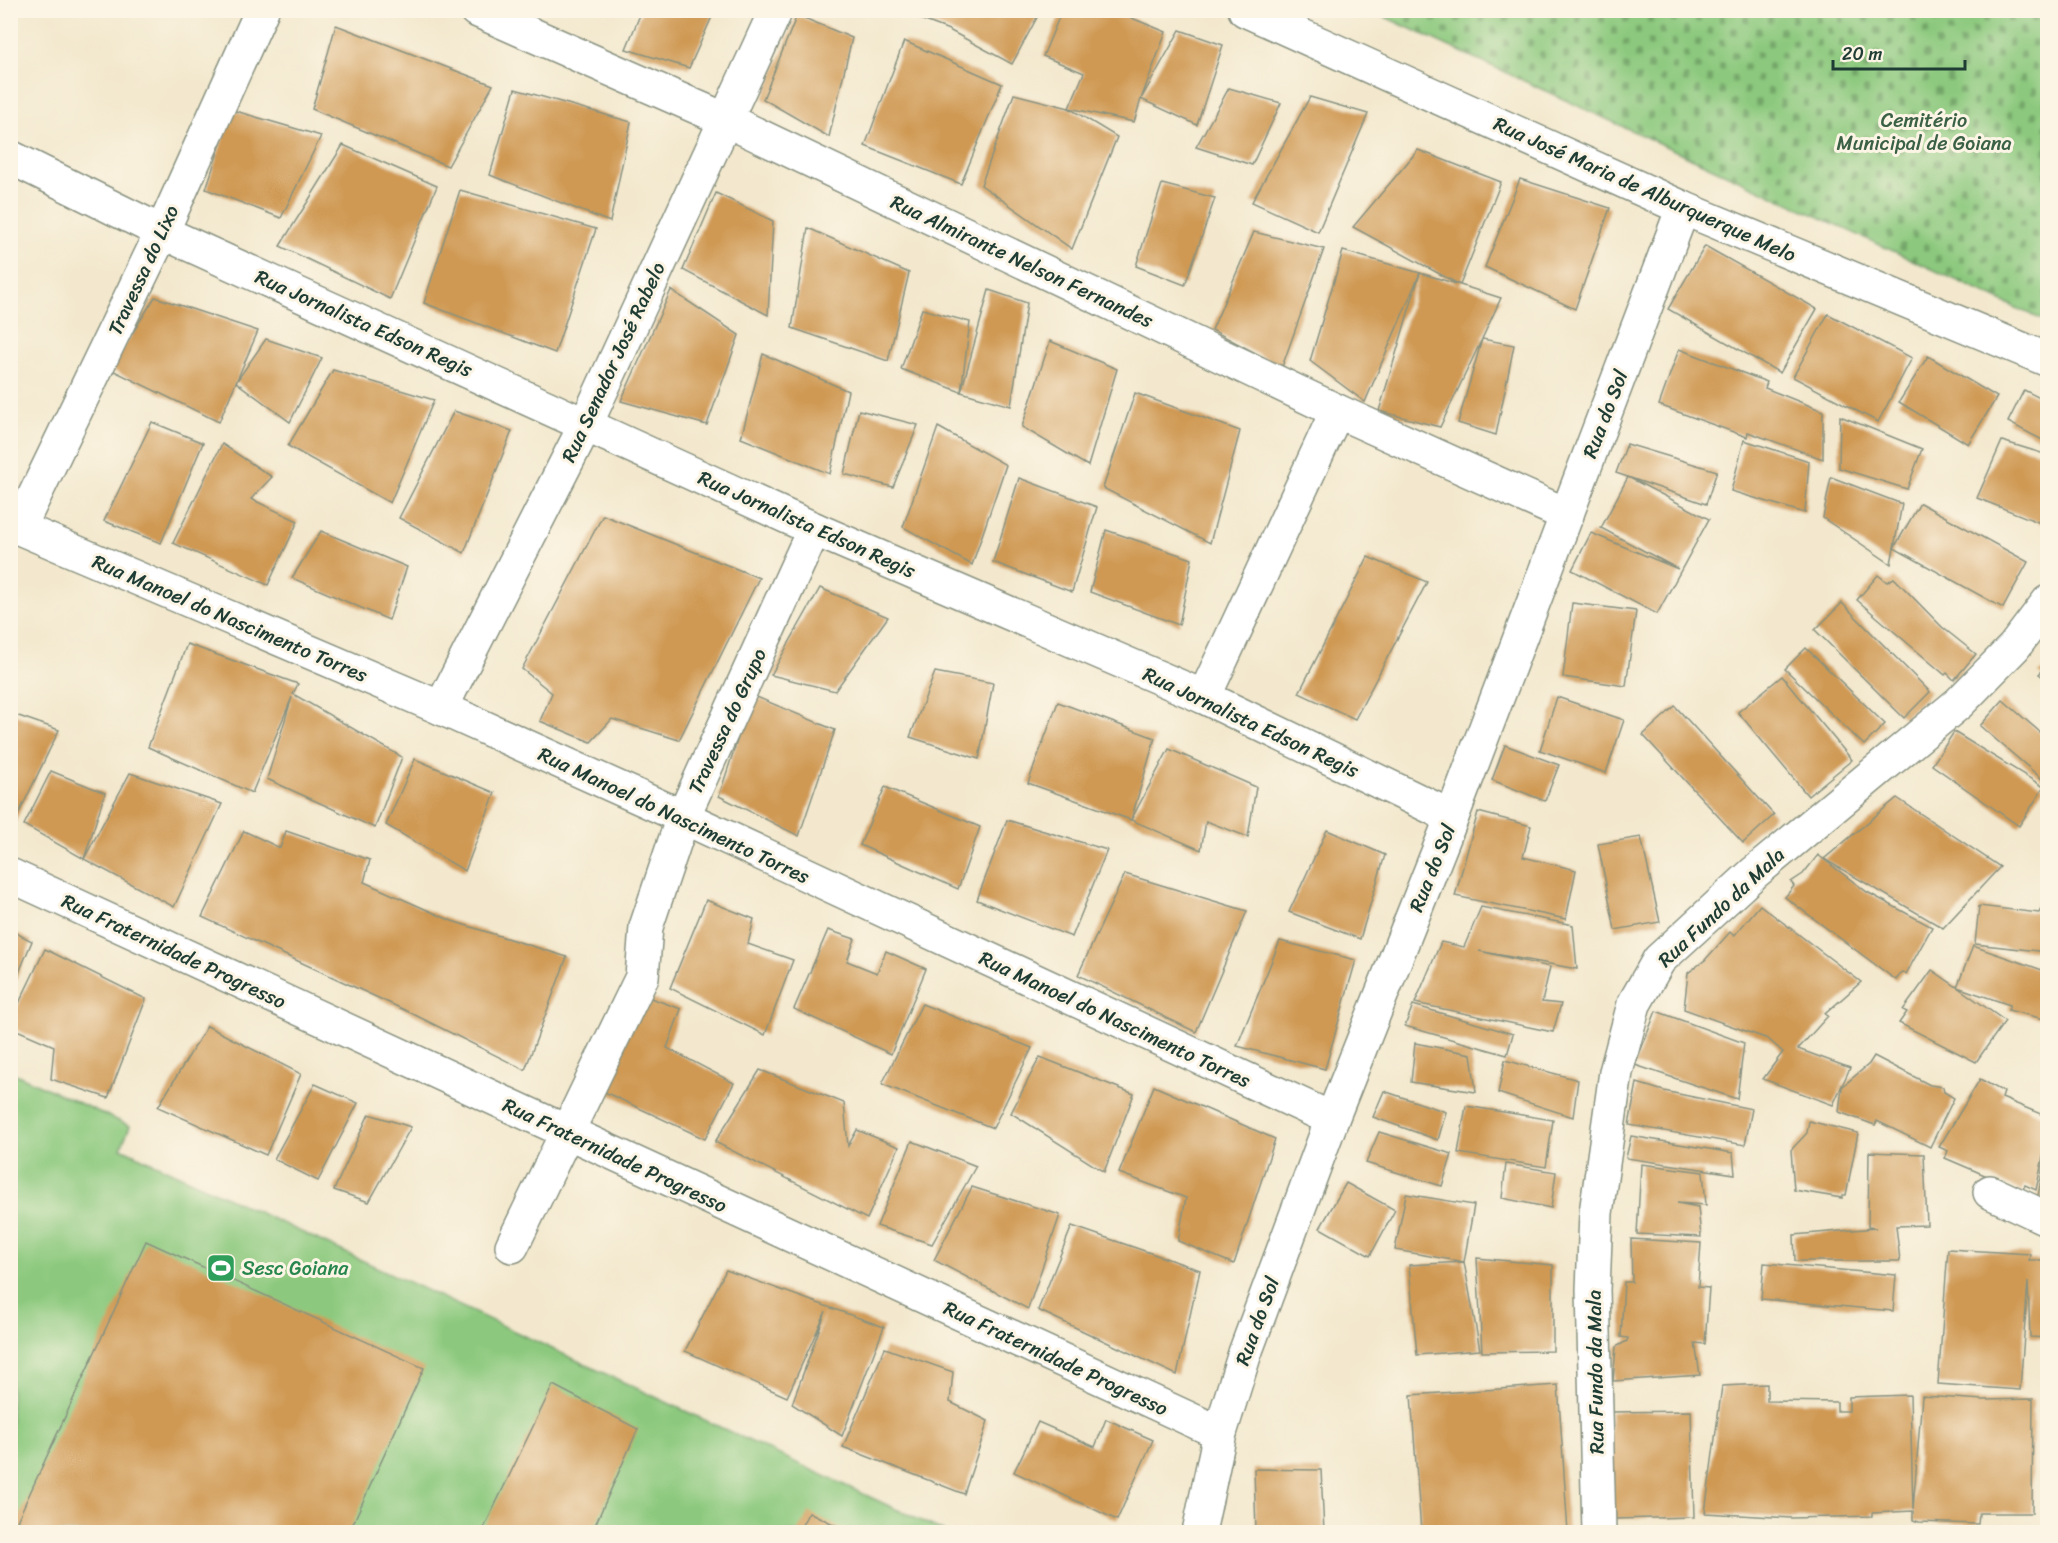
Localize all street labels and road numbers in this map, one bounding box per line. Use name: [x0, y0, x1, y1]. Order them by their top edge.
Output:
street label: Rua José Maria de Alburquerque Melo: [1488, 107, 1802, 272]
street label: Rua Almirante Nelson Fernandes: [885, 185, 1160, 338]
street label: Travessa do Lixo: [98, 199, 189, 341]
street label: Rua Senador José Rabelo: [552, 256, 675, 468]
street label: Rua Jornalista Edson Regis: [249, 260, 479, 388]
street label: Rua do Sol: [1573, 364, 1639, 463]
street label: Rua Jornalista Edson Regis: [692, 461, 922, 589]
street label: Rua Manoel do Nascimento Torres: [87, 544, 374, 693]
street label: Travessa do Grupo: [678, 642, 777, 800]
street label: Rua Jornalista Edson Regis: [1137, 657, 1365, 788]
street label: Rua Manoel do Nascimento Torres: [532, 737, 816, 894]
street label: Rua do Sol: [1399, 818, 1466, 917]
street label: Rua Fundo da Mala: [1649, 839, 1793, 976]
street label: Rua Fraternidade Progresso: [56, 884, 292, 1019]
street label: Rua Manoel do Nascimento Torres: [973, 941, 1257, 1098]
street label: Rua Fraternidade Progresso: [497, 1088, 733, 1223]
street label: Rua do Sol: [1225, 1271, 1290, 1370]
street label: Rua Fundo da Mala: [1577, 1290, 1614, 1454]
street label: Rua Fraternidade Progresso: [938, 1291, 1174, 1426]

